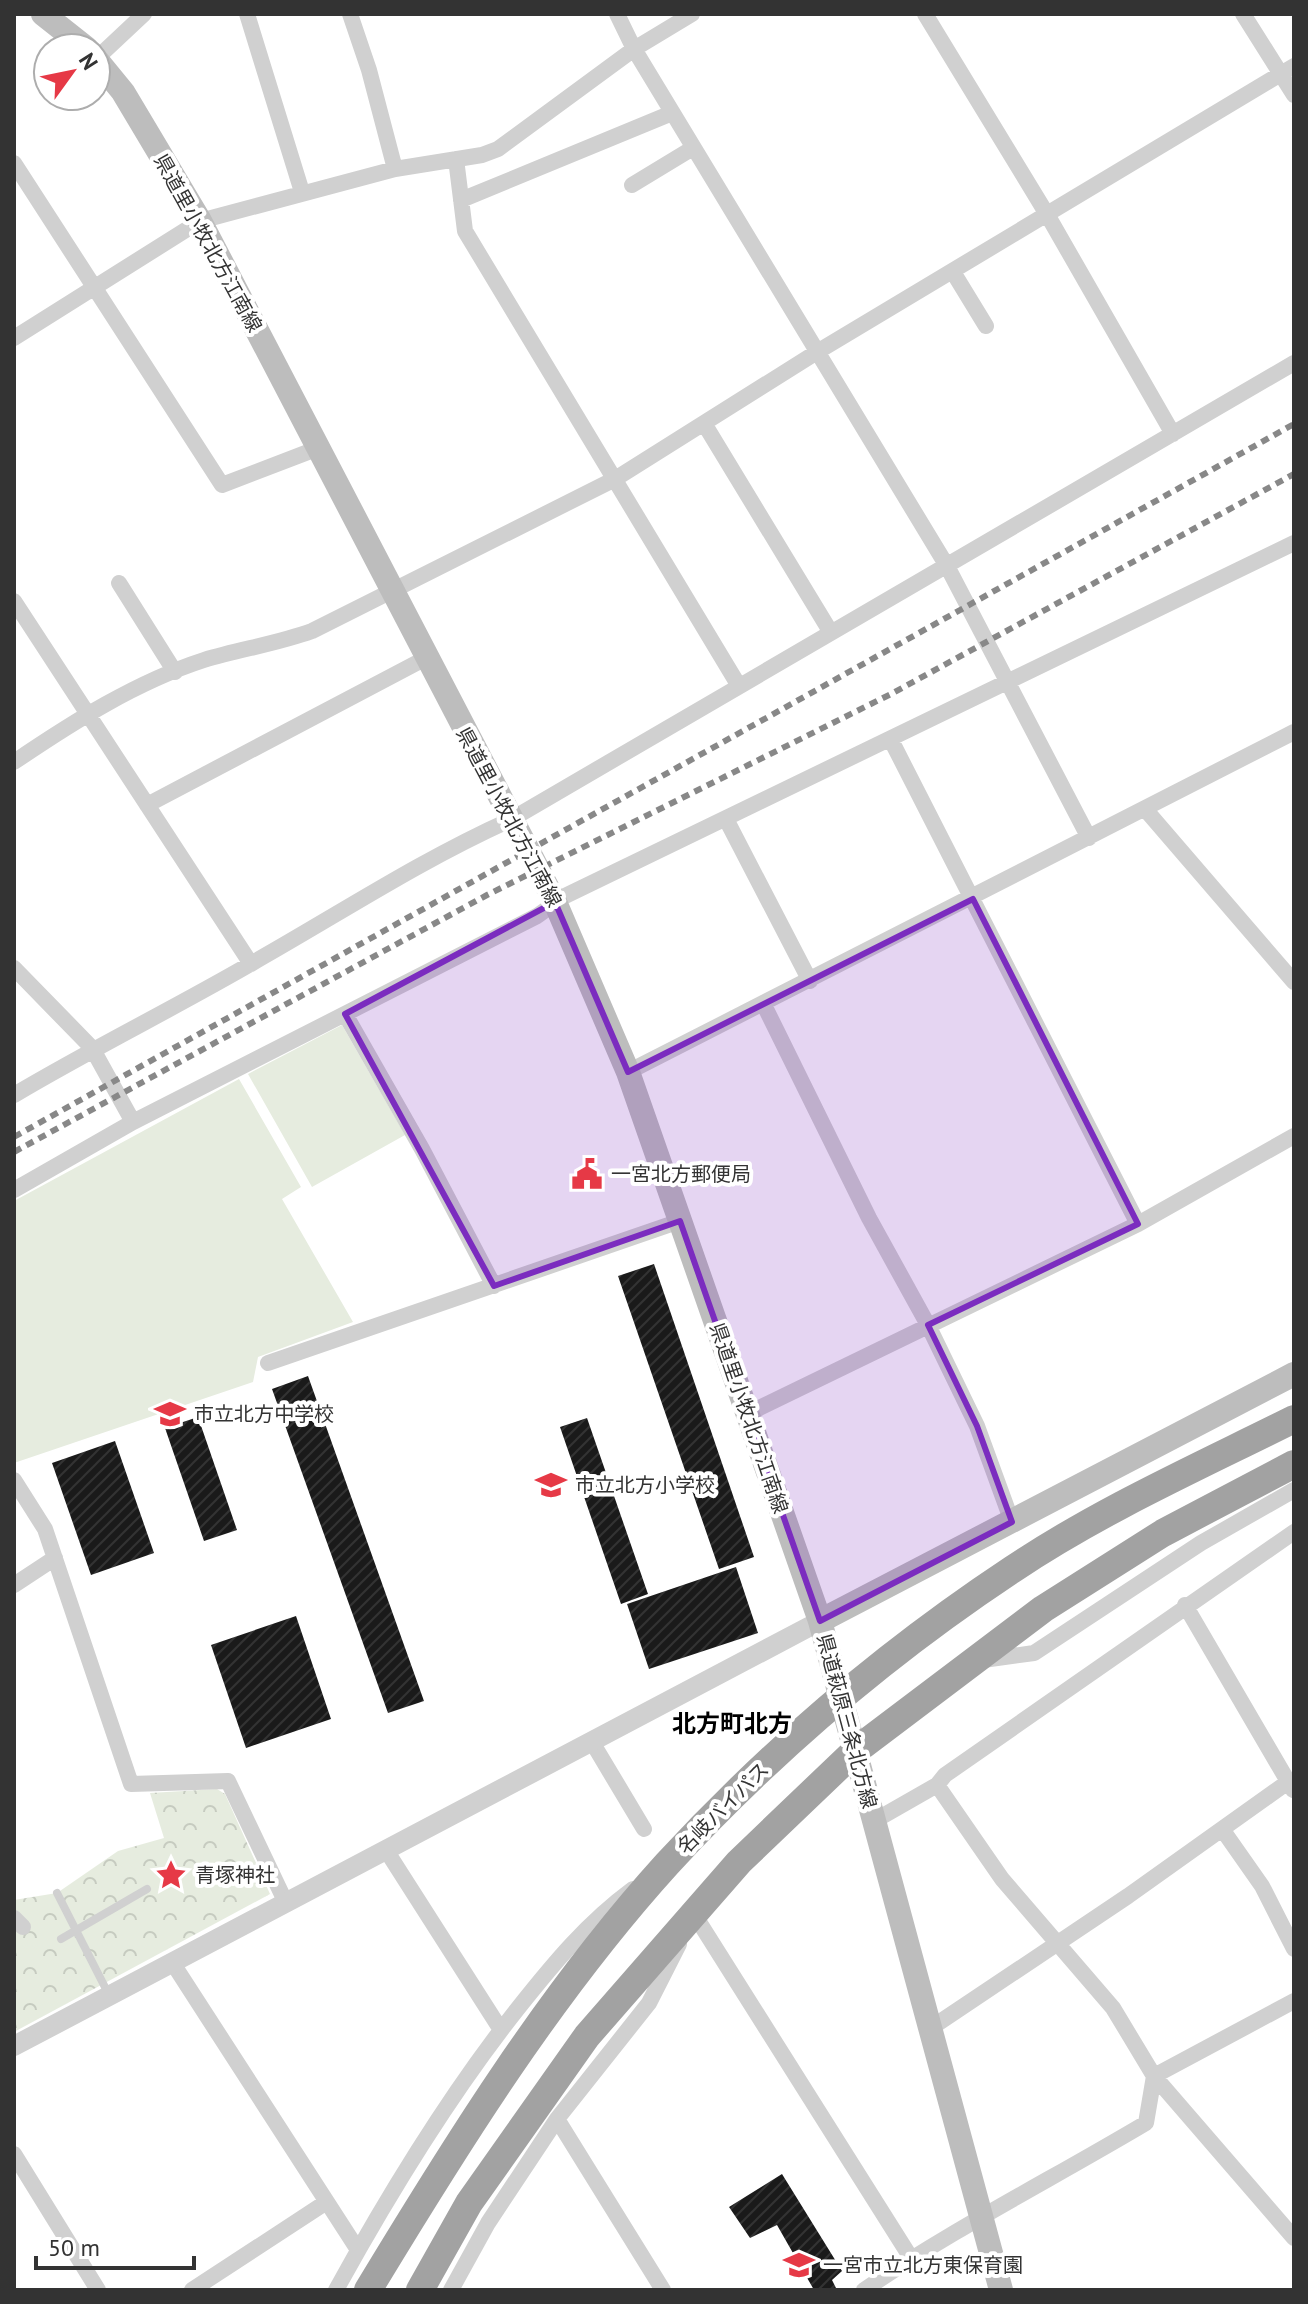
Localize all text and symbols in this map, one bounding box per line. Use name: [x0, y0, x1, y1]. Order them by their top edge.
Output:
north arrow: [32, 32, 112, 112]
text: N: [73, 47, 104, 75]
street label: 県道里小牧北方江南線: [148, 149, 268, 337]
street label: 県道里小牧北方江南線: [451, 723, 567, 911]
public building icon: 一宮北方郵便局: [570, 1157, 604, 1191]
place label: 一宮北方郵便局: [611, 1161, 751, 1187]
street label: 県道里小牧北方江南線: [704, 1319, 794, 1517]
school or university icon: 市立北方中学校: [153, 1397, 187, 1431]
place label: 市立北方中学校: [194, 1401, 334, 1427]
school or university icon: 市立北方小学校: [534, 1468, 568, 1502]
place label: 市立北方小学校: [575, 1472, 715, 1498]
street label: 県道萩原三条北方線: [811, 1631, 883, 1811]
district label: 北方町北方: [672, 1708, 792, 1739]
street label: 名岐バイパス: [672, 1757, 774, 1859]
place icon: 青塚神社: [154, 1858, 188, 1892]
place label: 青塚神社: [195, 1862, 275, 1888]
scale bar: [36, 2220, 194, 2270]
text: 50 m: [48, 2232, 100, 2263]
school or university icon: 一宮市立北方東保育園: [782, 2248, 816, 2282]
place label: 一宮市立北方東保育園: [823, 2252, 1023, 2278]

